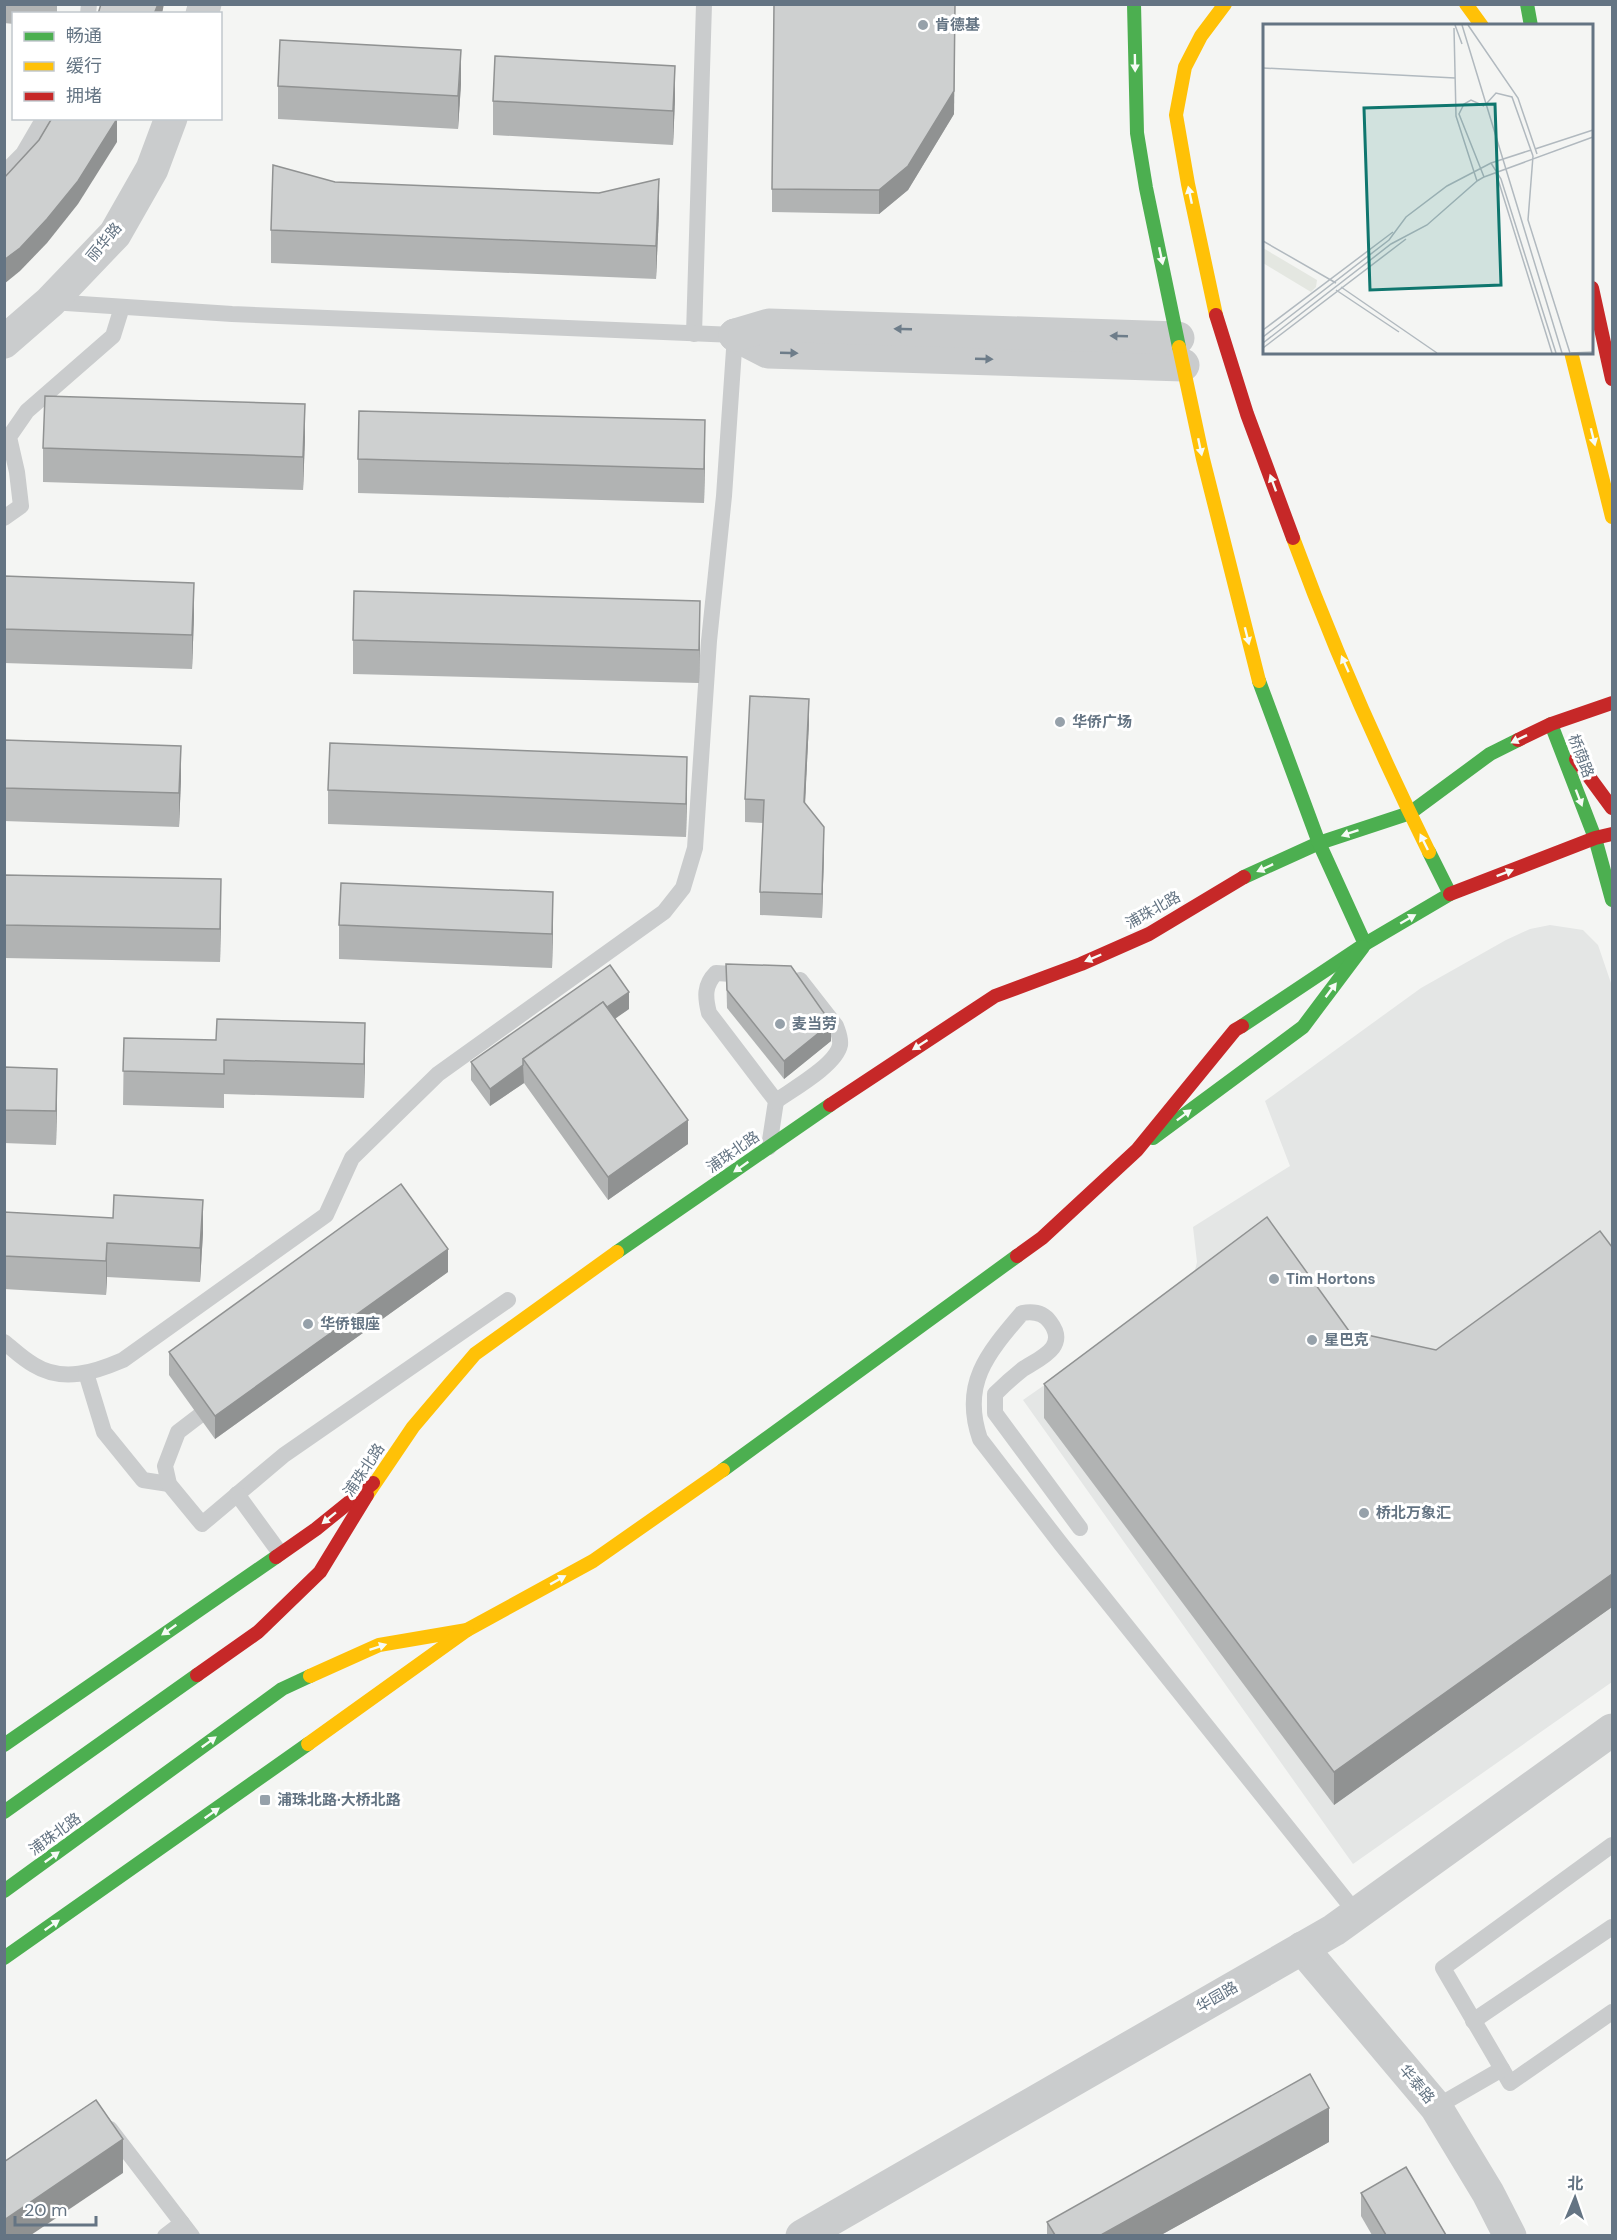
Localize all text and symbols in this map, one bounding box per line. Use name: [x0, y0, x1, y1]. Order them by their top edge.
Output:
legend: [12, 12, 222, 120]
place label: 肯德基: [935, 15, 980, 35]
marker: 肯德基: [916, 18, 930, 32]
text: 畅通: [66, 24, 102, 48]
inset map: [1263, 24, 1593, 354]
one-way arrow: [1130, 53, 1139, 72]
text: 缓行: [66, 54, 102, 78]
text: 拥堵: [66, 84, 102, 108]
one-way arrow: [1185, 185, 1194, 204]
street label: 丽华路: [82, 218, 126, 266]
one-way arrow: [1157, 246, 1166, 265]
one-way arrow: [894, 324, 913, 334]
one-way arrow: [1110, 331, 1129, 341]
one-way arrow: [780, 348, 799, 357]
one-way arrow: [975, 354, 994, 364]
one-way arrow: [1588, 428, 1598, 446]
one-way arrow: [1196, 437, 1206, 456]
one-way arrow: [1268, 474, 1277, 492]
one-way arrow: [1242, 627, 1252, 645]
one-way arrow: [1339, 655, 1349, 673]
place label: 华侨广场: [1072, 712, 1132, 732]
marker: 华侨广场: [1053, 715, 1067, 729]
street label: 桥荫路: [1564, 731, 1598, 781]
one-way arrow: [1511, 735, 1528, 744]
one-way arrow: [1575, 789, 1585, 807]
one-way arrow: [1341, 828, 1359, 838]
one-way arrow: [1420, 833, 1430, 851]
one-way arrow: [1257, 863, 1274, 872]
one-way arrow: [1496, 868, 1514, 877]
street label: 浦珠北路: [1122, 887, 1184, 933]
one-way arrow: [1400, 914, 1416, 925]
one-way arrow: [1084, 953, 1102, 963]
one-way arrow: [1325, 982, 1337, 998]
place label: 麦当劳: [792, 1014, 837, 1034]
marker: 麦当劳: [773, 1017, 787, 1031]
one-way arrow: [912, 1039, 928, 1051]
one-way arrow: [1177, 1110, 1192, 1122]
street label: 浦珠北路: [703, 1127, 763, 1177]
one-way arrow: [734, 1161, 750, 1173]
place label: Tim Hortons: [1286, 1269, 1375, 1289]
marker: Tim Hortons: [1267, 1272, 1281, 1286]
place label: 华侨银座: [320, 1314, 380, 1334]
marker: 华侨银座: [301, 1317, 315, 1331]
place label: 星巴克: [1324, 1330, 1369, 1350]
marker: 星巴克: [1305, 1333, 1319, 1347]
street label: 浦珠北路: [339, 1440, 389, 1500]
place label: 桥北万象汇: [1376, 1503, 1451, 1523]
marker: 桥北万象汇: [1357, 1506, 1371, 1520]
one-way arrow: [321, 1512, 337, 1525]
one-way arrow: [550, 1575, 567, 1585]
one-way arrow: [162, 1624, 178, 1636]
one-way arrow: [369, 1642, 387, 1651]
one-way arrow: [201, 1736, 217, 1748]
place label: 浦珠北路·大桥北路: [277, 1790, 401, 1810]
marker: 浦珠北路·大桥北路: [258, 1793, 272, 1807]
one-way arrow: [203, 1807, 219, 1819]
street label: 浦珠北路: [25, 1808, 85, 1860]
one-way arrow: [43, 1851, 59, 1863]
one-way arrow: [44, 1919, 60, 1931]
street label: 华园路: [1193, 1977, 1241, 2017]
street label: 华泰路: [1395, 2060, 1439, 2108]
north arrow: [1545, 2168, 1605, 2228]
text: 北: [1567, 2173, 1584, 2194]
scale bar: [15, 2189, 96, 2227]
text: 20 m: [24, 2198, 67, 2222]

